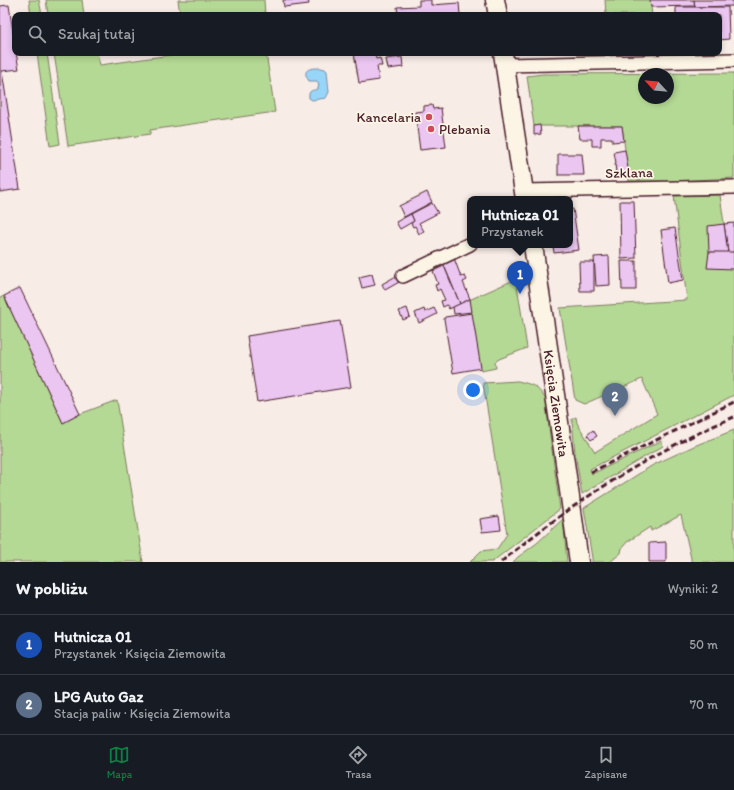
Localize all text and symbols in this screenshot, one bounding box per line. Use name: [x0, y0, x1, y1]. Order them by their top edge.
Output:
search box: [12, 12, 722, 56]
icon: search: [26, 23, 48, 45]
text: Szukaj tutaj: [58, 25, 135, 43]
north arrow: [638, 68, 674, 104]
place label: Kancelaria: [357, 109, 421, 126]
marker: Kancelaria: [424, 112, 434, 122]
place label: Plebania: [439, 121, 491, 138]
marker: Plebania: [426, 124, 436, 134]
street label: Szklana: [605, 164, 653, 182]
popup: [467, 196, 573, 248]
text: Hutnicza 01: [481, 206, 559, 224]
text: Przystanek: [481, 224, 544, 239]
pin: 1: [507, 261, 533, 294]
street label: Księcia Ziemowita: [540, 348, 573, 458]
your location: [463, 380, 483, 400]
pin: 2: [602, 383, 628, 416]
text: W pobliżu: [16, 578, 87, 598]
text: Wyniki: 2: [668, 581, 718, 596]
text: Hutnicza 01: [54, 628, 132, 646]
text: 1: [26, 637, 32, 652]
text: 50 m: [689, 637, 718, 652]
text: Przystanek · Księcia Ziemowita: [54, 646, 226, 661]
text: LPG Auto Gaz: [54, 688, 143, 706]
text: 2: [26, 697, 32, 712]
text: 70 m: [690, 697, 718, 712]
text: Stacja paliw · Księcia Ziemowita: [54, 706, 230, 721]
tab: Mapa: [107, 744, 132, 781]
tab: Trasa: [346, 744, 371, 781]
tab: Zapisane: [585, 744, 627, 781]

